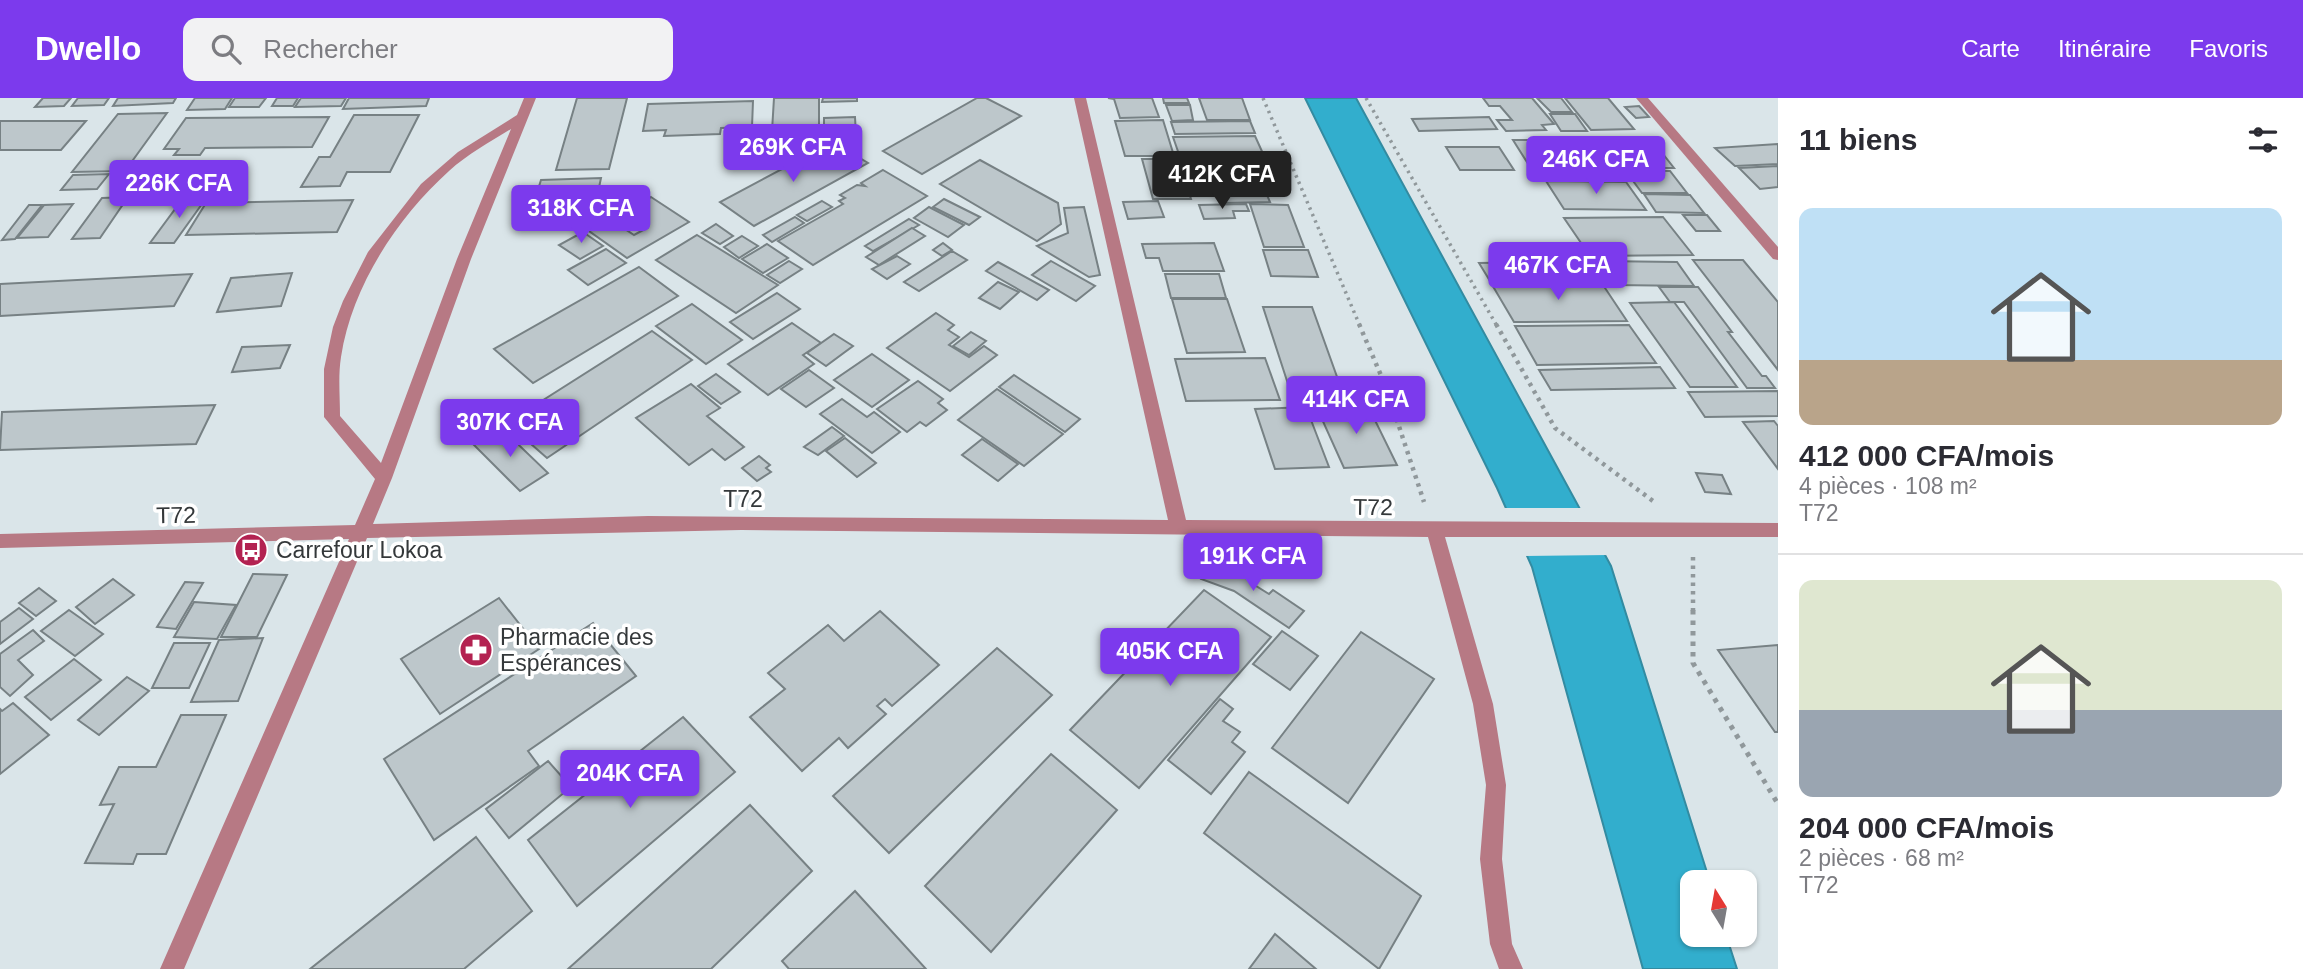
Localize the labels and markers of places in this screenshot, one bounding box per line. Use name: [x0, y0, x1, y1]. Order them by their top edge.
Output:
pin: 269K CFA: [721, 125, 865, 184]
pin: 246K CFA: [1524, 136, 1668, 196]
pin: 412K CFA: [1150, 152, 1294, 211]
pin: 226K CFA: [107, 160, 251, 220]
pin: 318K CFA: [509, 186, 653, 245]
pin: 467K CFA: [1486, 242, 1630, 302]
pin: 414K CFA: [1284, 376, 1428, 436]
pin: 307K CFA: [438, 400, 582, 459]
bus stop icon: Carrefour Lokoa: [232, 531, 270, 569]
pin: 191K CFA: [1181, 533, 1325, 593]
place label: Carrefour Lokoa: [276, 537, 442, 563]
place label: Pharmacie des Espérances: [500, 624, 653, 676]
pin: 405K CFA: [1098, 628, 1242, 688]
pharmacy icon: Pharmacie des Espérances: [457, 631, 495, 669]
pin: 204K CFA: [558, 750, 702, 810]

